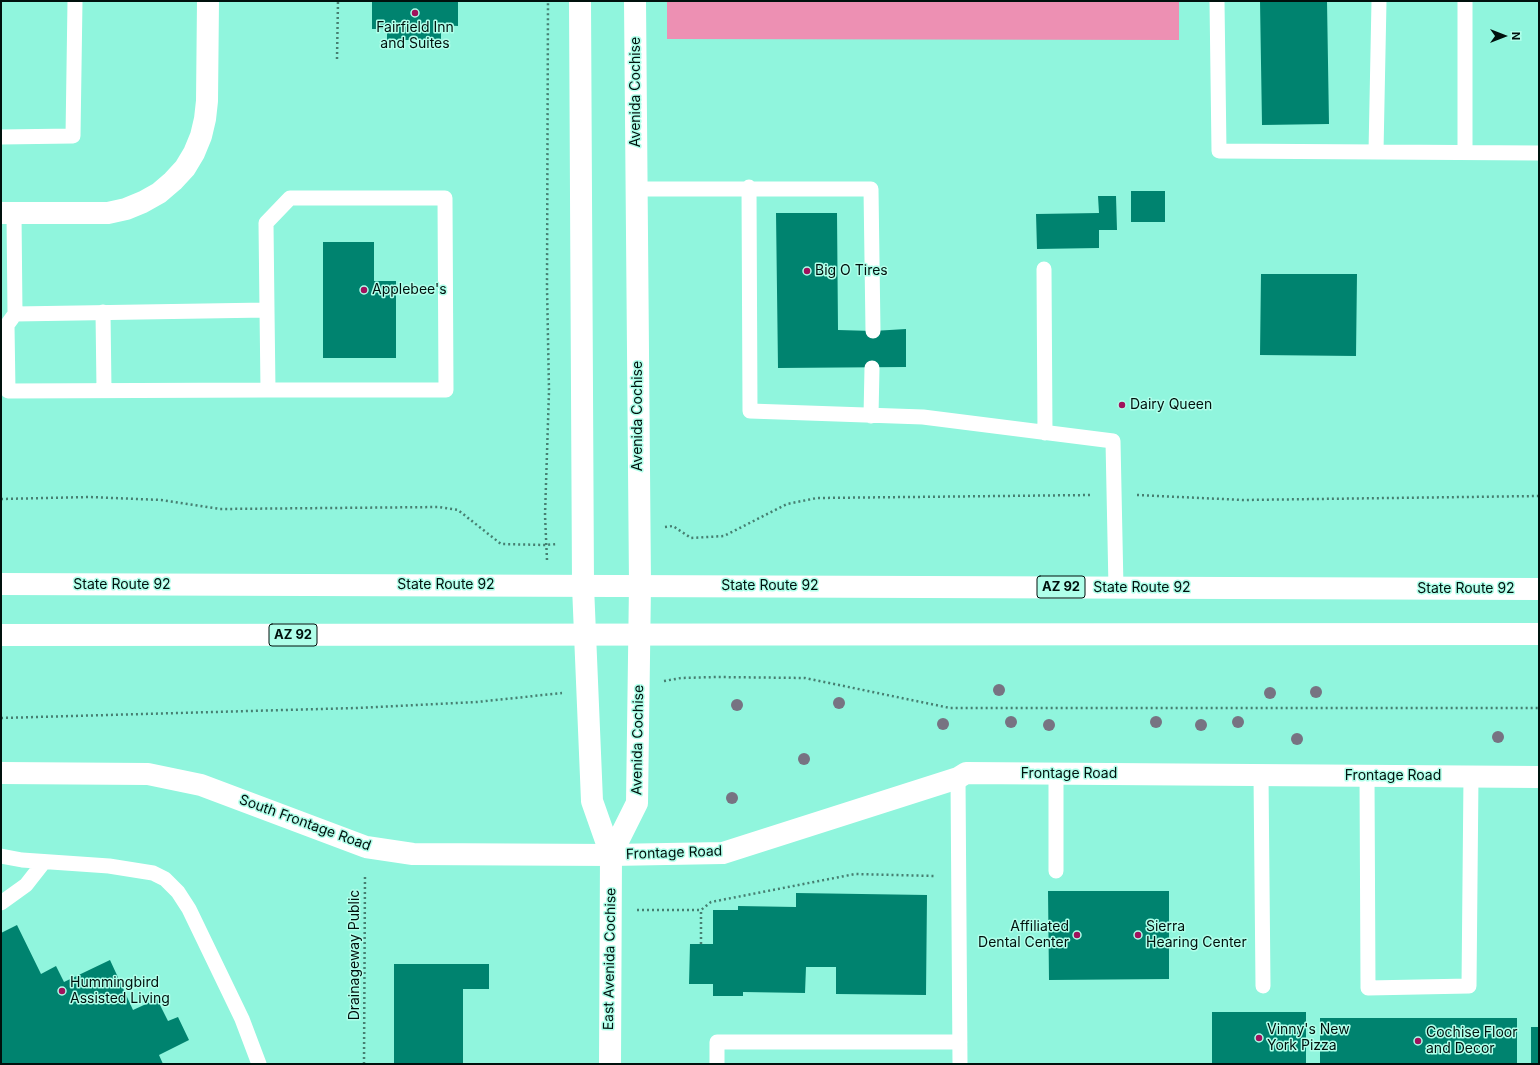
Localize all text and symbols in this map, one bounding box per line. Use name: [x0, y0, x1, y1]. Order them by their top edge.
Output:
marker: Fairfield Inn and Suites: [410, 8, 420, 18]
north arrow: [1484, 16, 1524, 56]
place label: Fairfield Inn and Suites: [376, 20, 454, 52]
text: N: [1509, 32, 1523, 40]
street label: Avenida Cochise: [628, 37, 644, 147]
place label: Big O Tires: [815, 263, 888, 279]
marker: Big O Tires: [802, 266, 812, 276]
place label: Applebee's: [372, 282, 447, 298]
marker: Applebee's: [359, 285, 369, 295]
street label: Avenida Cochise: [630, 361, 646, 471]
place label: Dairy Queen: [1130, 397, 1212, 413]
marker: Dairy Queen: [1117, 400, 1127, 410]
road number: AZ 92: [1037, 576, 1085, 598]
street label: State Route 92: [73, 577, 171, 593]
street label: State Route 92: [397, 577, 495, 593]
street label: State Route 92: [721, 578, 819, 594]
street label: State Route 92: [1093, 580, 1191, 596]
street label: State Route 92: [1417, 581, 1515, 597]
road number: AZ 92: [269, 624, 317, 646]
street label: Avenida Cochise: [629, 685, 647, 795]
street label: Frontage Road: [1021, 766, 1117, 782]
street label: Frontage Road: [1345, 768, 1441, 784]
street label: South Frontage Road: [237, 791, 373, 855]
street label: Frontage Road: [625, 843, 723, 863]
street label: East Avenida Cochise: [600, 888, 620, 1030]
street label: Drainageway Public: [347, 890, 363, 1020]
place label: Affiliated Dental Center: [978, 919, 1069, 952]
place label: Sierra Hearing Center: [1146, 919, 1247, 952]
marker: Affiliated Dental Center: [1072, 930, 1082, 940]
marker: Sierra Hearing Center: [1133, 930, 1143, 940]
place label: Hummingbird Assisted Living: [70, 975, 170, 1008]
marker: Hummingbird Assisted Living: [57, 986, 67, 996]
place label: Vinny's New York Pizza: [1267, 1022, 1350, 1054]
place label: Cochise Floor and Decor: [1426, 1025, 1517, 1058]
marker: Vinny's New York Pizza: [1254, 1033, 1264, 1043]
marker: Cochise Floor and Decor: [1413, 1036, 1423, 1046]

